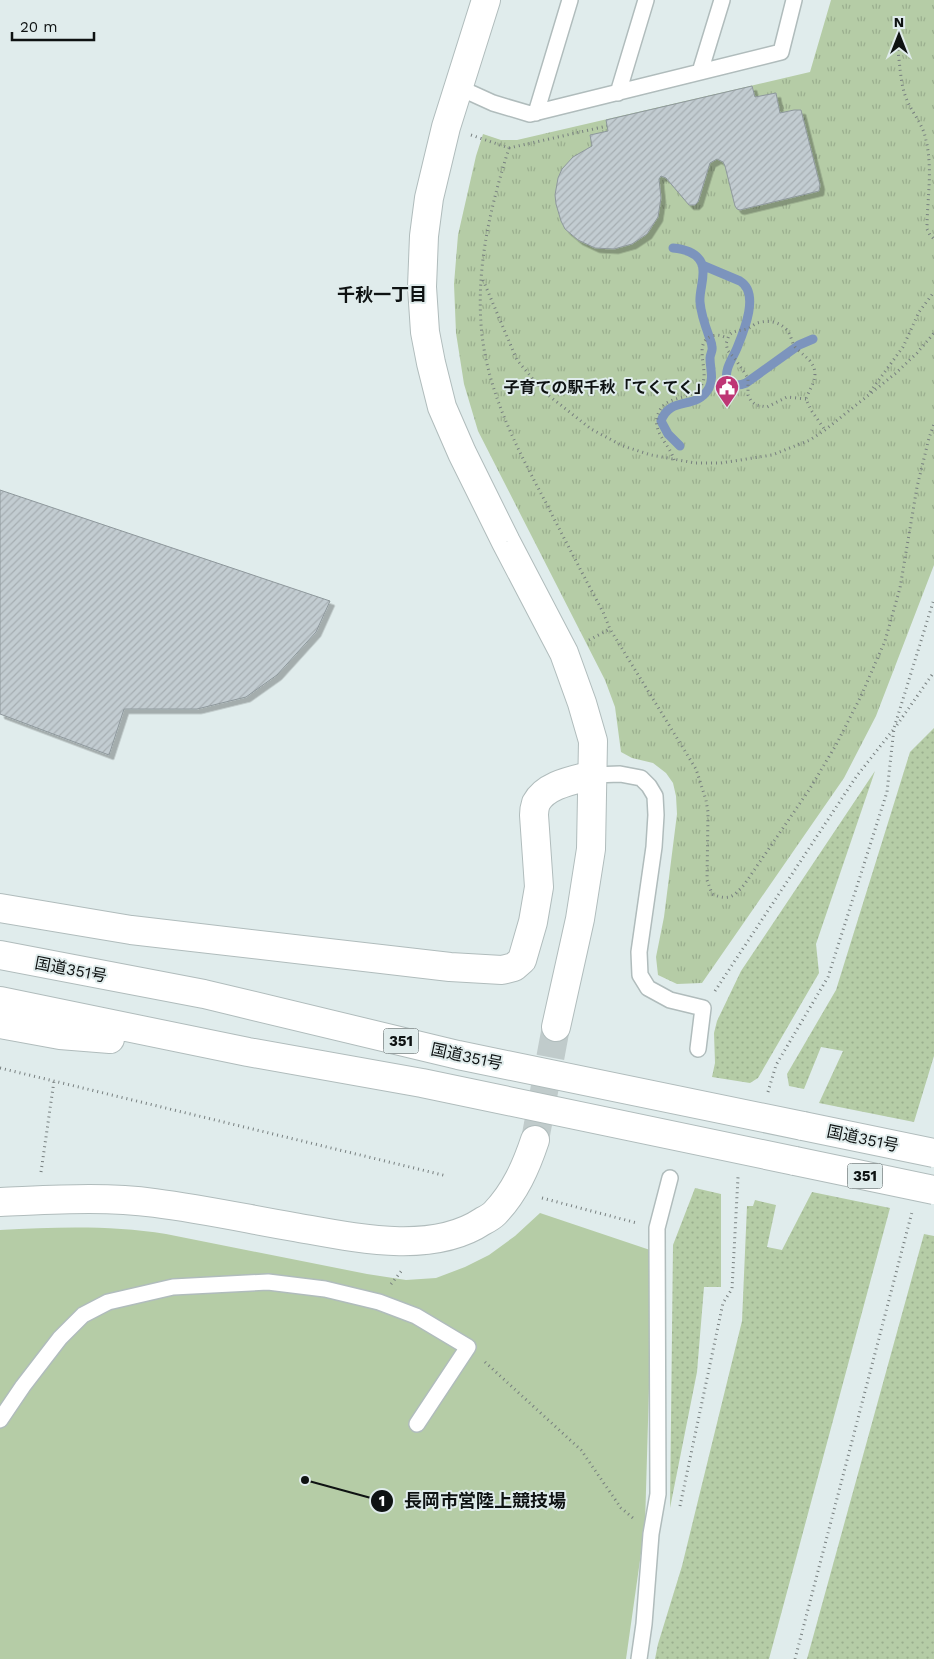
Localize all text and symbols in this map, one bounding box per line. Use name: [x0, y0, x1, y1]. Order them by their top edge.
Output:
scale bar: [12, 10, 95, 42]
north arrow: [874, 10, 924, 60]
text: N: [894, 14, 904, 30]
text: 20 m: [20, 18, 58, 36]
district label: 千秋一丁目: [337, 284, 427, 305]
public building icon: 子育ての駅千秋「てくてく」: [714, 374, 740, 408]
place label: 子育ての駅千秋「てくてく」: [503, 378, 710, 397]
street label: 国道351号: [33, 953, 108, 986]
road number: 351: [384, 1028, 418, 1054]
street label: 国道351号: [429, 1040, 505, 1073]
street label: 国道351号: [825, 1122, 901, 1155]
road number: 351: [848, 1164, 882, 1188]
callout: 長岡市営陸上競技場: [369, 1484, 576, 1517]
text: 長岡市営陸上競技場: [404, 1490, 566, 1511]
text: 1: [379, 1492, 385, 1510]

